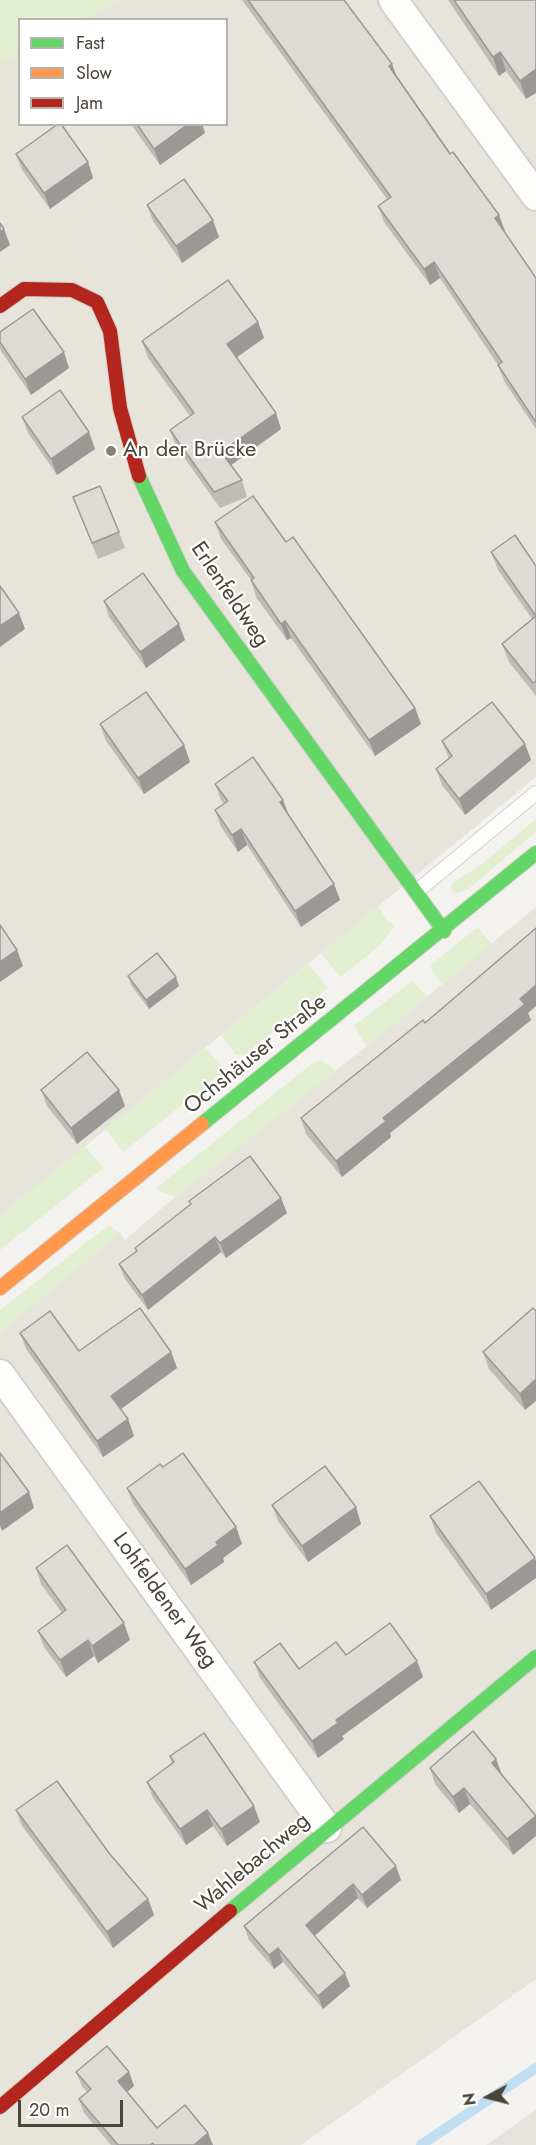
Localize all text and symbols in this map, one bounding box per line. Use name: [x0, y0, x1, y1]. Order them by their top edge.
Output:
legend: [18, 18, 228, 126]
text: Fast: [76, 30, 105, 56]
text: Slow: [76, 60, 112, 86]
text: Jam: [76, 90, 103, 116]
place label: An der Brücke: [123, 438, 256, 464]
marker: An der Brücke: [104, 444, 118, 458]
street label: Erlenfeldweg: [184, 537, 274, 653]
street label: Ochshäuser Straße: [179, 989, 333, 1121]
street label: Lohfeldener Weg: [106, 1528, 222, 1674]
street label: Wahlebachweg: [190, 1808, 316, 1920]
north arrow: [458, 2067, 518, 2127]
scale bar: [21, 2088, 126, 2126]
text: N: [457, 2092, 482, 2107]
text: 20 m: [29, 2097, 69, 2123]

